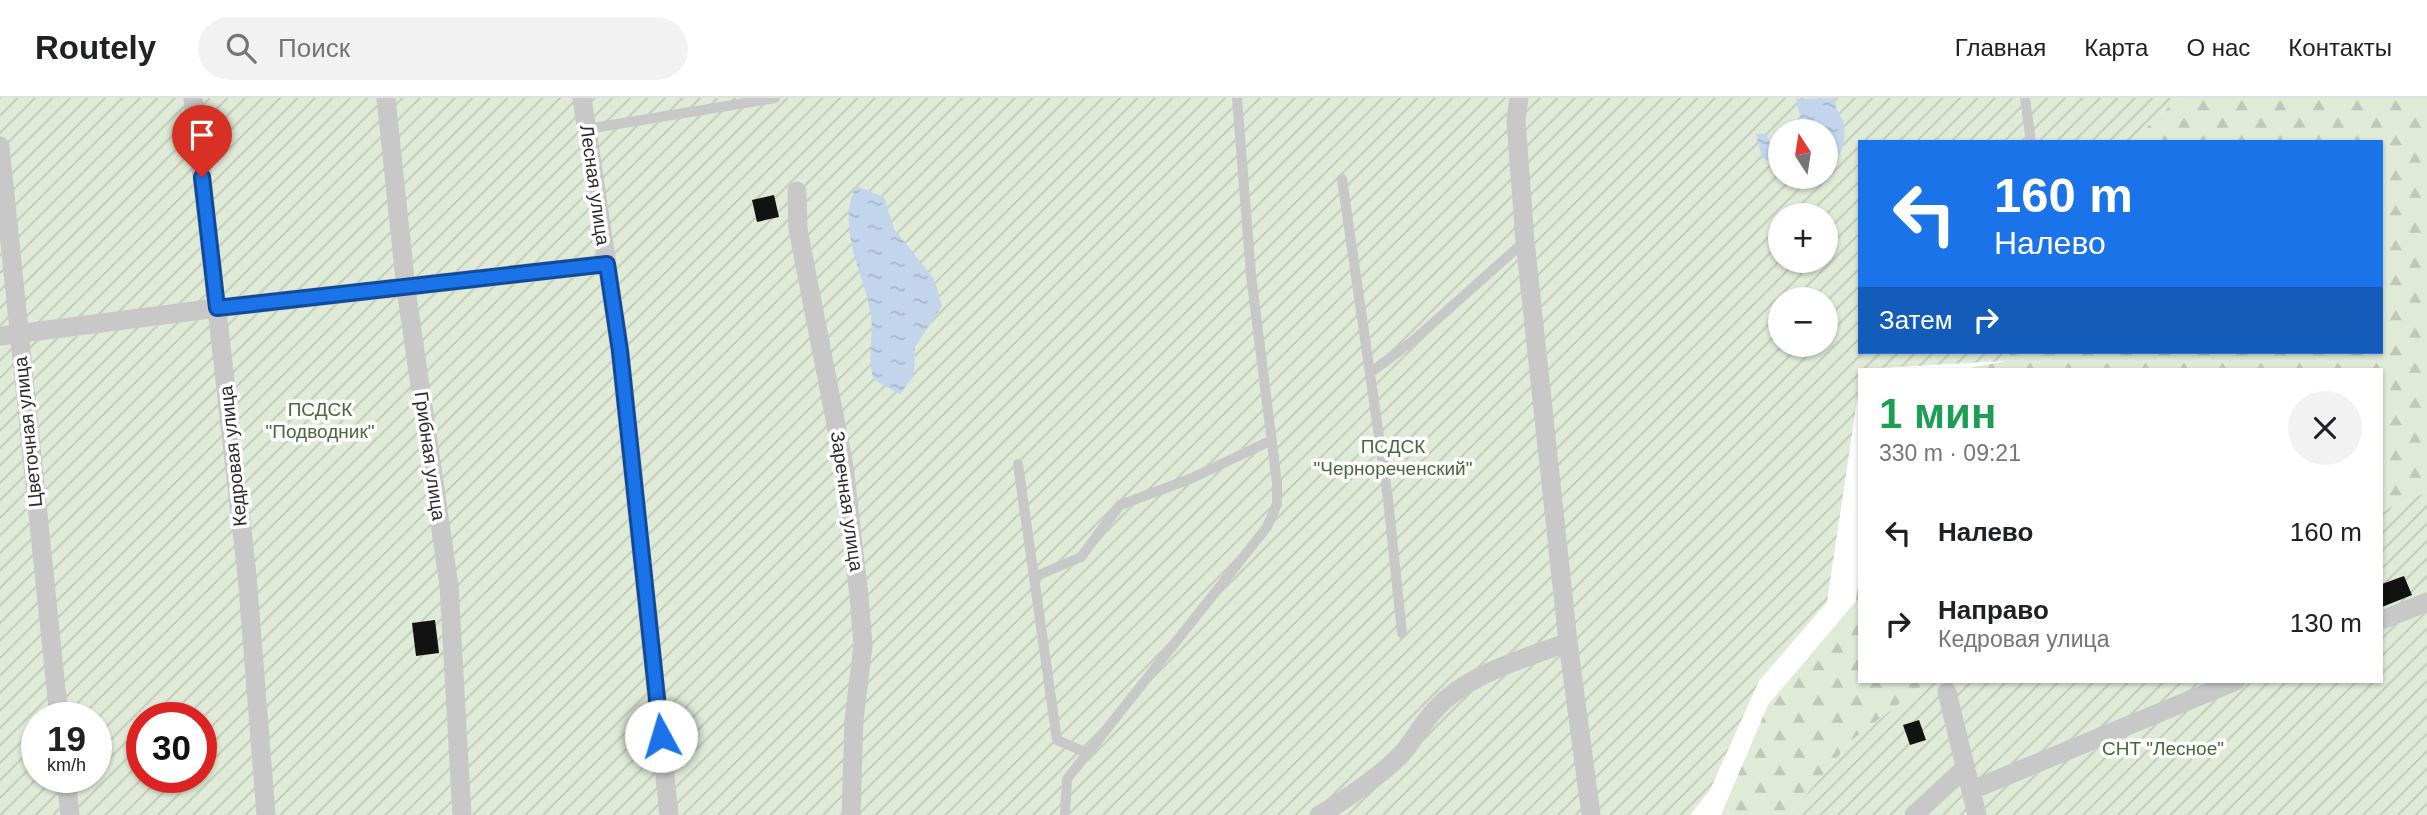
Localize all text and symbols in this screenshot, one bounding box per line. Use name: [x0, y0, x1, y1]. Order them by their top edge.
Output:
search box: [198, 17, 688, 80]
text: Routely: [35, 29, 156, 66]
icon: search: [222, 29, 260, 67]
text: Поиск: [278, 33, 350, 63]
text: Главная: [1955, 34, 2046, 61]
text: Карта: [2084, 34, 2148, 61]
text: О нас: [2186, 34, 2250, 61]
text: Контакты: [2288, 34, 2392, 61]
pin: [172, 105, 232, 177]
icon: arrive: [183, 116, 221, 154]
north arrow: [1768, 119, 1838, 189]
map controls: [1768, 119, 1838, 357]
street label: Лесная улица: [576, 123, 614, 247]
icon: left: [1879, 168, 1970, 259]
text: 160 m: [1994, 168, 2133, 222]
button: +: [1768, 203, 1838, 273]
text: Налево: [1994, 225, 2106, 261]
button: −: [1768, 287, 1838, 357]
icon: right: [1967, 301, 2005, 339]
text: Затем: [1879, 305, 1953, 335]
street label: Цветочная улица: [10, 355, 46, 508]
street label: Кедровая улица: [215, 384, 251, 528]
street label: Грибная улица: [411, 390, 450, 522]
text: 1 мин: [1879, 390, 1996, 437]
button: close: [2288, 391, 2362, 465]
park label: ПСДСК "Подводник": [266, 399, 374, 442]
street label: Заречная улица: [827, 430, 867, 573]
park label: ПСДСК "Чернореченский": [1314, 436, 1472, 479]
text: 330 m · 09:21: [1879, 440, 2021, 466]
icon: left: [1879, 514, 1917, 552]
text: Налево: [1938, 517, 2033, 547]
text: 160 m: [2290, 517, 2362, 547]
text: Направо: [1938, 595, 2049, 625]
icon: right: [1879, 605, 1917, 643]
text: 130 m: [2290, 608, 2362, 638]
text: Кедровая улица: [1938, 626, 2110, 652]
position arrow: [624, 699, 698, 773]
speed limit sign: 30: [126, 702, 217, 793]
text: 19: [47, 719, 86, 758]
park label: СНТ "Лесное": [2102, 738, 2224, 759]
text: km/h: [47, 755, 86, 775]

